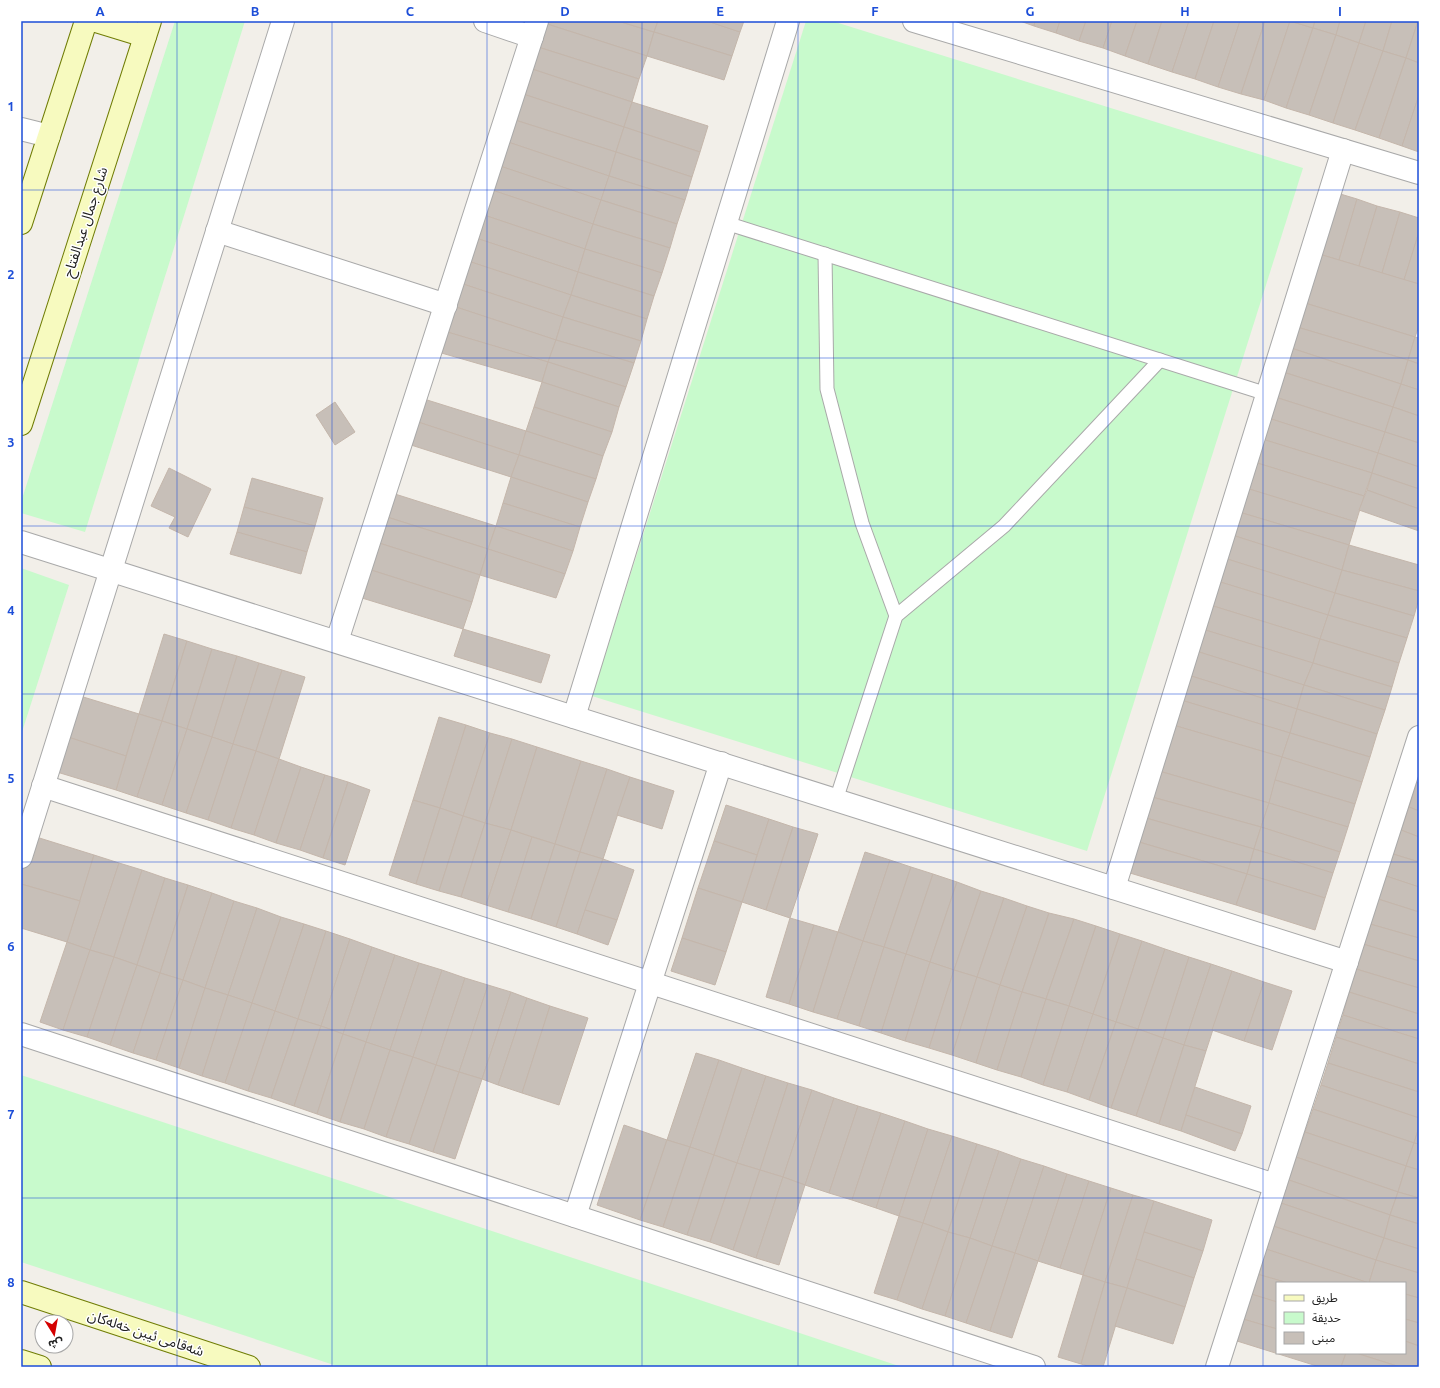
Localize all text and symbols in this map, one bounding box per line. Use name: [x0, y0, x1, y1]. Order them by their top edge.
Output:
text: A: [95, 4, 105, 18]
text: B: [251, 4, 260, 18]
text: C: [406, 4, 415, 18]
text: D: [560, 4, 570, 18]
text: E: [716, 4, 724, 18]
text: F: [871, 4, 879, 18]
text: G: [1026, 4, 1035, 18]
text: H: [1180, 4, 1190, 18]
text: I: [1338, 4, 1342, 18]
text: 1: [7, 99, 15, 113]
street label: شارع جمال عبدالفتاح: [60, 165, 113, 280]
text: 2: [7, 267, 15, 281]
text: 3: [7, 435, 15, 449]
text: 4: [7, 603, 15, 617]
text: 5: [7, 771, 15, 785]
text: 6: [7, 939, 15, 953]
text: 7: [7, 1107, 15, 1121]
text: 8: [7, 1275, 15, 1289]
legend: [1276, 1282, 1406, 1354]
text: طريق: [1312, 1291, 1338, 1306]
street label: شەقامی ئیبن خەلەکان: [86, 1307, 206, 1360]
text: حديقة: [1312, 1311, 1341, 1325]
north arrow: [34, 1314, 74, 1354]
text: مبنى: [1312, 1331, 1335, 1345]
text: ش: [47, 1336, 64, 1351]

